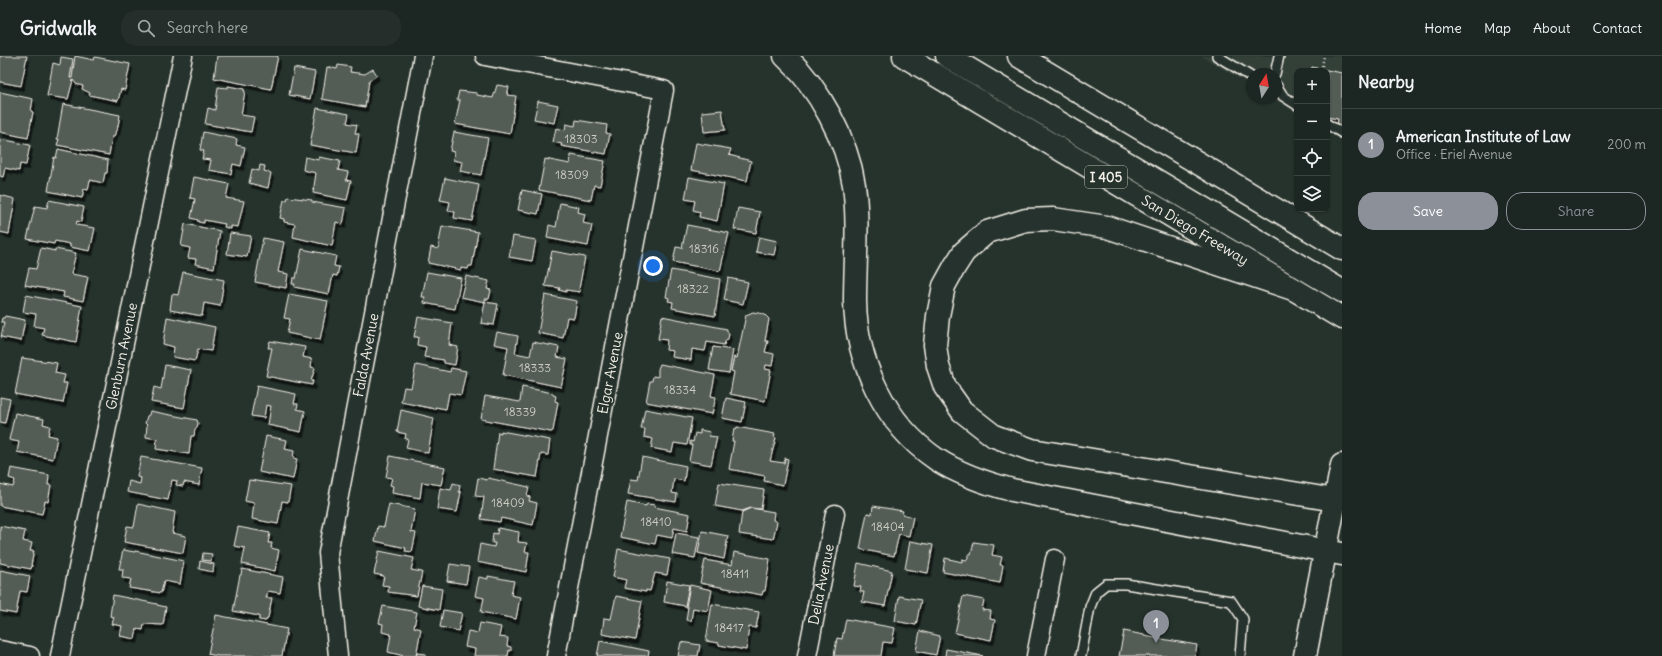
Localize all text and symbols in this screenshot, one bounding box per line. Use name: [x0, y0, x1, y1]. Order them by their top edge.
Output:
search box: [121, 10, 401, 46]
text: Gridwalk: [20, 16, 97, 40]
icon: search: [135, 17, 157, 39]
text: Search here: [167, 18, 248, 37]
text: Home: [1424, 19, 1462, 37]
text: Map: [1484, 19, 1511, 37]
text: About: [1533, 19, 1571, 37]
text: Contact: [1593, 19, 1642, 37]
north arrow: [1246, 68, 1282, 104]
map controls: [1294, 68, 1330, 212]
button: +: [1294, 68, 1330, 104]
text: Nearby: [1358, 71, 1414, 93]
button: −: [1294, 104, 1330, 140]
text: American Institute of Law: [1396, 127, 1571, 146]
house number: 18303: [564, 131, 598, 146]
text: 1: [1368, 136, 1374, 153]
text: 200 m: [1607, 136, 1646, 153]
button: locate: [1294, 140, 1330, 176]
text: Office · Eriel Avenue: [1396, 146, 1512, 163]
road number: I 405: [1085, 166, 1127, 188]
house number: 18309: [555, 167, 589, 182]
button: layers: [1294, 176, 1330, 212]
street label: San Diego Freeway: [1138, 191, 1252, 269]
button: Save: [1358, 192, 1498, 230]
button: Share: [1506, 192, 1646, 230]
house number: 18316: [689, 241, 719, 256]
your location: [643, 256, 663, 276]
house number: 18322: [677, 281, 709, 296]
street label: Glenburn Avenue: [102, 301, 141, 411]
street label: Falda Avenue: [349, 312, 383, 398]
street label: Elgar Avenue: [593, 330, 627, 416]
house number: 18333: [519, 360, 551, 375]
house number: 18334: [664, 382, 696, 397]
house number: 18339: [504, 404, 536, 419]
house number: 18409: [491, 495, 525, 510]
house number: 18410: [640, 514, 672, 529]
house number: 18404: [871, 519, 905, 534]
street label: Delia Avenue: [804, 542, 838, 626]
house number: 18411: [721, 566, 749, 581]
pin: 1: [1143, 610, 1169, 643]
house number: 18417: [714, 620, 744, 635]

